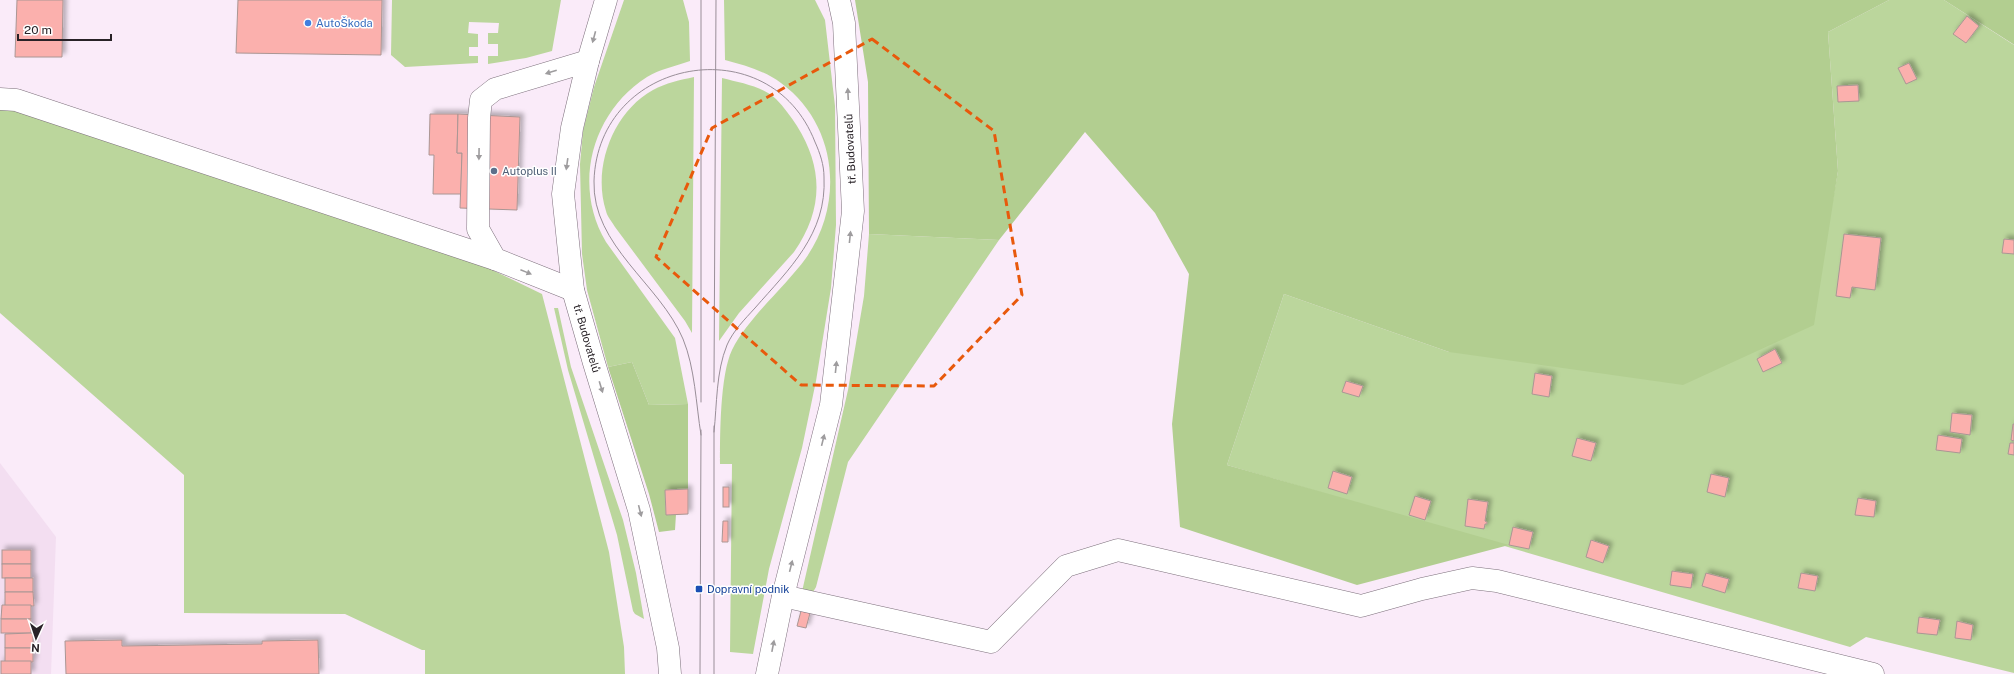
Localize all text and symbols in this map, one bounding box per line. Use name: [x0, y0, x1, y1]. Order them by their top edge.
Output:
scale bar: [18, 16, 111, 42]
place label: AutoŠkoda: [316, 16, 373, 29]
marker: AutoŠkoda: [303, 18, 313, 28]
text: 20 m: [24, 23, 52, 37]
one-way arrow: [591, 31, 597, 43]
one-way arrow: [544, 69, 556, 75]
one-way arrow: [844, 88, 851, 100]
street label: tř. Budovatelů: [842, 113, 858, 185]
one-way arrow: [476, 148, 482, 161]
one-way arrow: [564, 158, 570, 170]
place label: Autoplus II: [502, 165, 557, 177]
marker: Autoplus II: [489, 166, 499, 176]
one-way arrow: [847, 231, 853, 244]
one-way arrow: [521, 269, 533, 275]
street label: tř. Budovatelů: [571, 303, 603, 374]
one-way arrow: [832, 361, 839, 373]
one-way arrow: [598, 382, 604, 394]
one-way arrow: [820, 434, 826, 446]
one-way arrow: [637, 505, 643, 518]
one-way arrow: [788, 560, 794, 572]
place label: Dopravní podnik: [707, 583, 789, 595]
marker: Dopravní podnik: [694, 584, 704, 594]
north arrow: [16, 618, 56, 658]
one-way arrow: [770, 640, 776, 652]
text: N: [31, 642, 40, 654]

